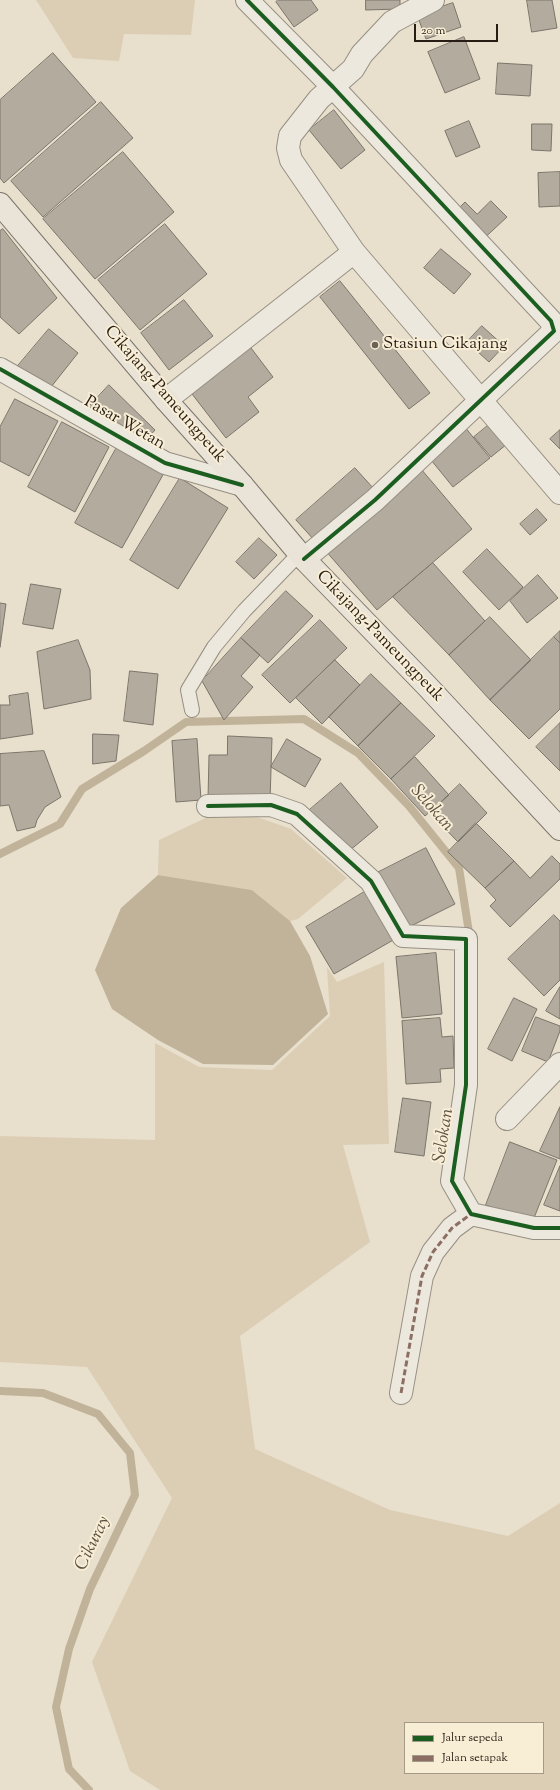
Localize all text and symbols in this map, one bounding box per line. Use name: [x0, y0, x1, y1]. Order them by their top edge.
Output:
scale bar: [416, 16, 500, 42]
text: 20 m: [421, 22, 445, 40]
street label: Cikajang-Pameungpeuk: [99, 322, 229, 468]
place label: Stasiun Cikajang: [383, 335, 508, 355]
marker: Stasiun Cikajang: [370, 340, 380, 350]
street label: Pasar Wetan: [80, 393, 168, 455]
street label: Cikajang-Pameungpeuk: [311, 567, 447, 707]
water label: Selokan: [405, 781, 457, 837]
water label: Selokan: [430, 1107, 460, 1165]
water label: Cikuray: [72, 1513, 116, 1575]
legend: [404, 1722, 544, 1774]
text: Jalur sepeda: [442, 1729, 503, 1747]
text: Jalan setapak: [442, 1749, 508, 1767]

